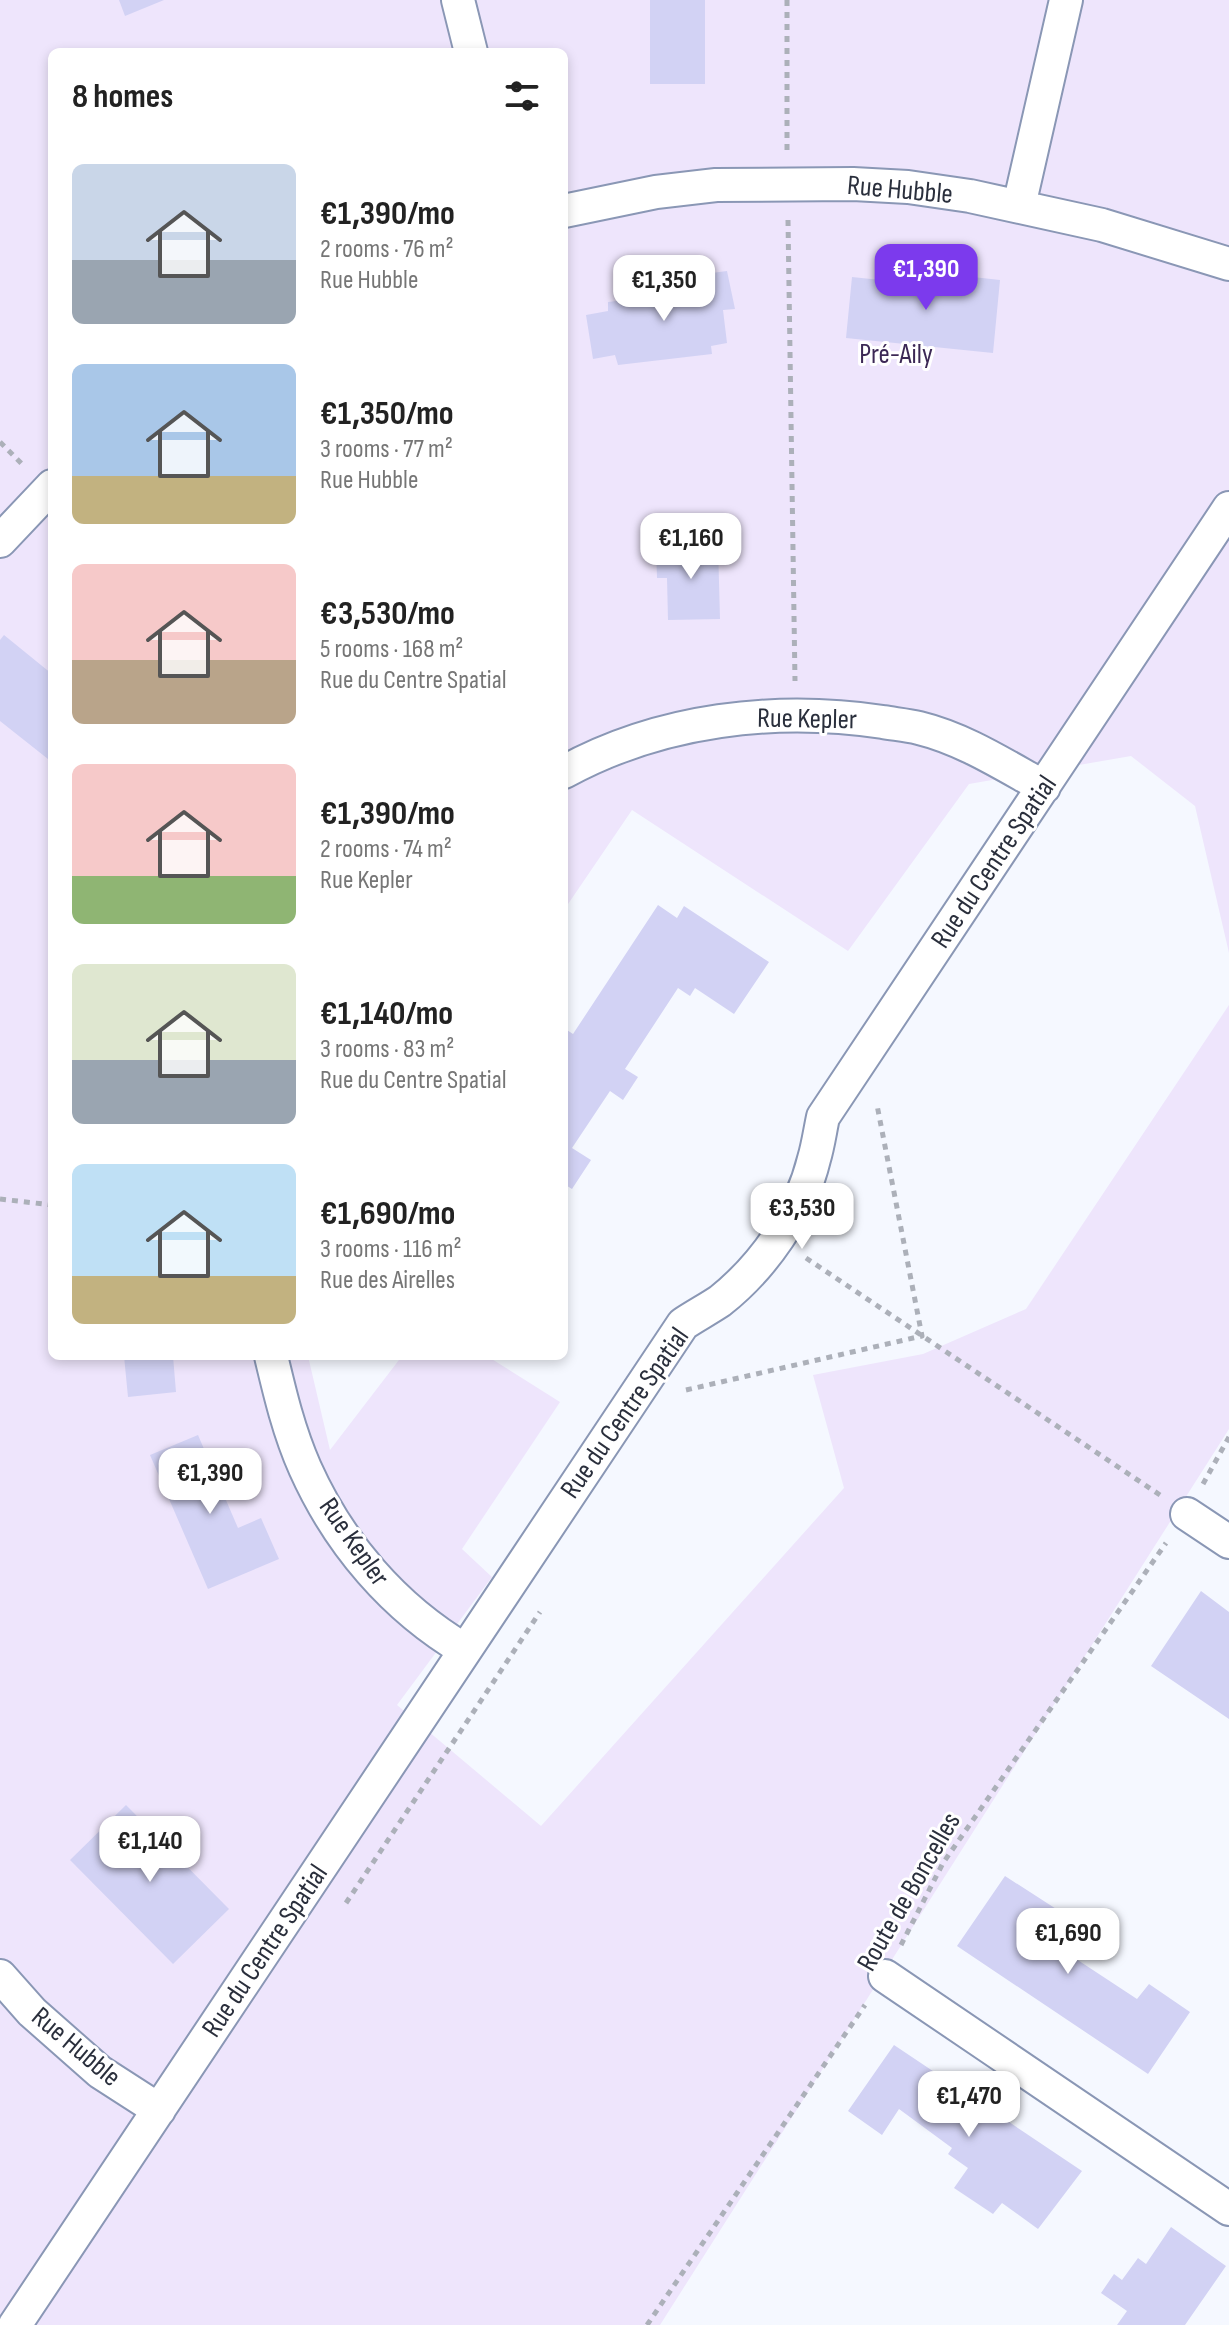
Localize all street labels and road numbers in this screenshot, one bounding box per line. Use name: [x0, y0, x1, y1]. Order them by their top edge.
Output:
street label: Rue Hubble: [846, 169, 954, 211]
street label: Rue Kepler: [757, 702, 857, 736]
street label: Rue du Centre Spatial: [924, 770, 1064, 954]
street label: Rue du Centre Spatial: [554, 1321, 696, 1505]
street label: Rue Kepler: [312, 1492, 396, 1592]
street label: Route de Boncelles: [850, 1807, 968, 1977]
street label: Rue du Centre Spatial: [195, 1859, 335, 2043]
street label: Rue Hubble: [25, 2000, 127, 2094]

